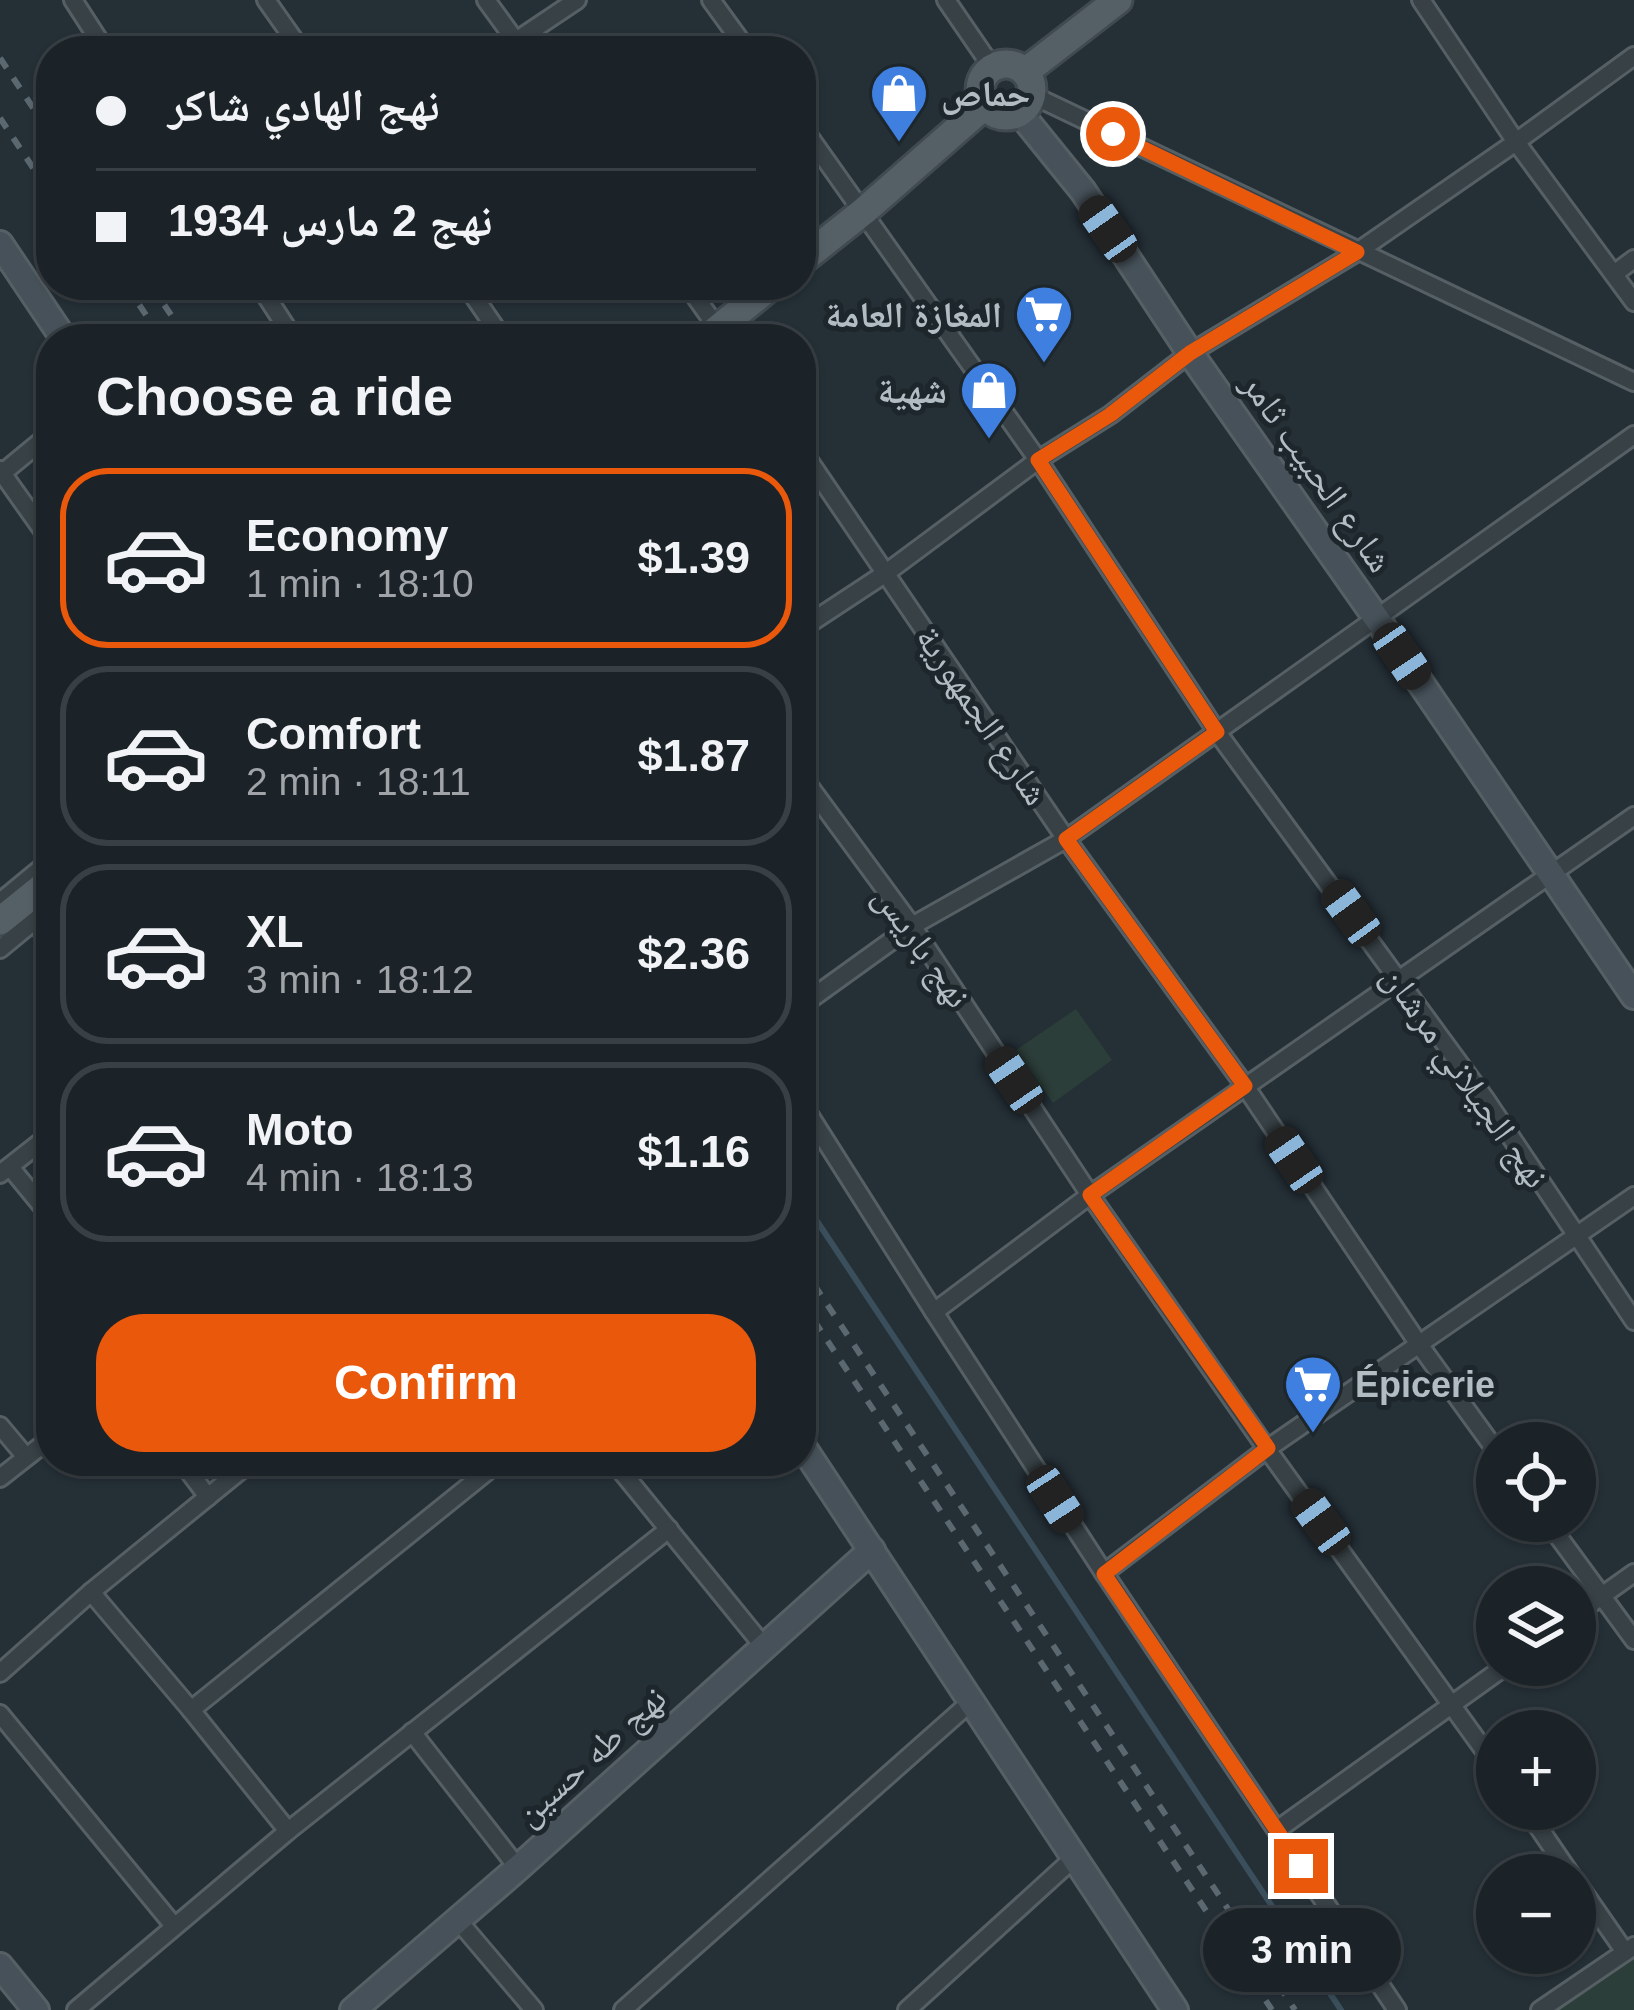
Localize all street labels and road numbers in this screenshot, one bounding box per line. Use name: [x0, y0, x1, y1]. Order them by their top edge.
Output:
street label: شارع الحبيب ثامر: [1231, 364, 1401, 581]
street label: شارع الجمهورية: [906, 618, 1057, 813]
street label: نهج باريس: [864, 877, 979, 1016]
street label: نهج الجيلاني مرشان: [1367, 957, 1558, 1200]
street label: نهج طه حسين: [507, 1677, 675, 1835]

